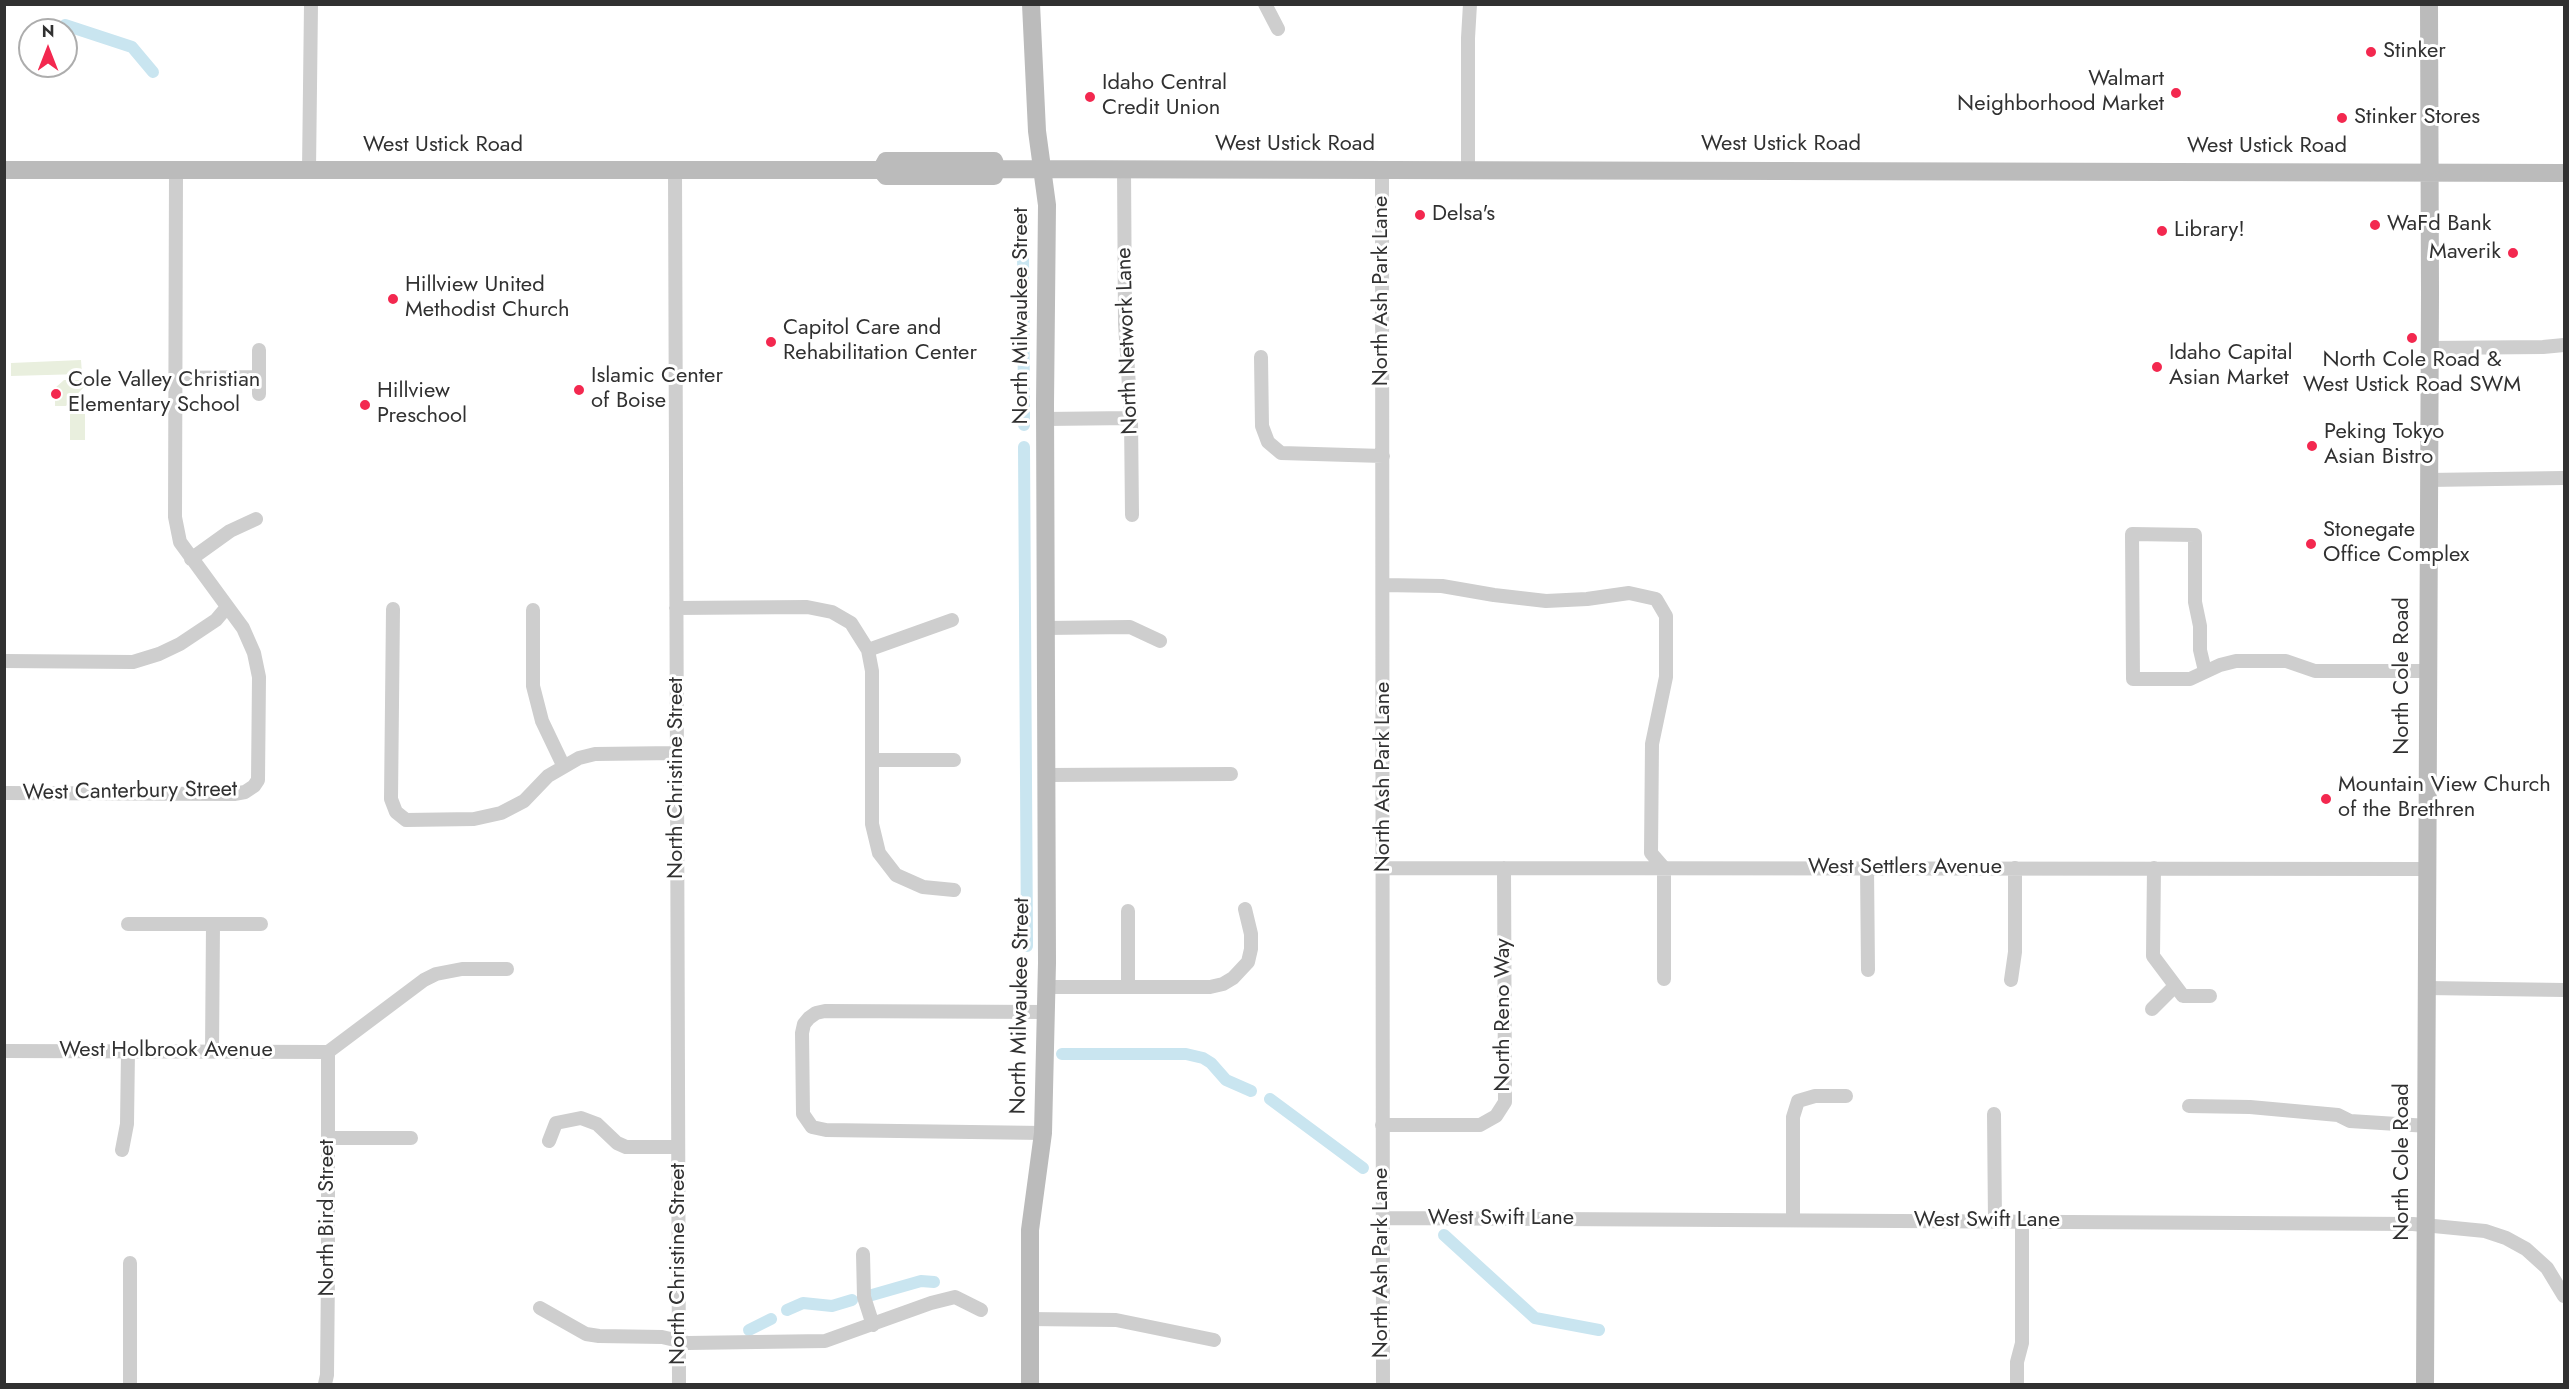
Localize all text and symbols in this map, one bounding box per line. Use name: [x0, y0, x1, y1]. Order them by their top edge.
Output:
north arrow: [18, 18, 78, 78]
text: N: [42, 20, 54, 43]
place label: Stinker: [2383, 39, 2446, 65]
marker: Stinker: [2364, 45, 2378, 59]
place label: Walmart Neighborhood Market: [1957, 67, 2164, 118]
place label: Idaho Central Credit Union: [1102, 71, 1227, 122]
marker: Walmart Neighborhood Market: [2169, 86, 2183, 100]
marker: Idaho Central Credit Union: [1083, 90, 1097, 104]
place label: Stinker Stores: [2354, 105, 2480, 131]
marker: Stinker Stores: [2335, 111, 2349, 125]
street label: West Ustick Road: [1215, 132, 1375, 158]
street label: West Ustick Road: [1701, 132, 1861, 158]
street label: West Ustick Road: [363, 133, 523, 159]
street label: West Ustick Road: [2187, 134, 2347, 160]
street label: North Ash Park Lane: [1369, 196, 1395, 386]
place label: Delsa's: [1432, 202, 1495, 228]
street label: North Milwaukee Street: [1009, 208, 1035, 424]
marker: Delsa's: [1413, 208, 1427, 222]
place label: WaFd Bank: [2387, 212, 2491, 238]
place label: Library!: [2174, 218, 2245, 244]
marker: WaFd Bank: [2368, 218, 2382, 232]
marker: Library!: [2155, 224, 2169, 238]
place label: Maverik: [2429, 240, 2501, 266]
marker: Maverik: [2506, 246, 2520, 260]
street label: North Network Lane: [1112, 247, 1144, 435]
place label: Hillview United Methodist Church: [405, 273, 569, 324]
marker: Hillview United Methodist Church: [386, 292, 400, 306]
place label: Capitol Care and Rehabilitation Center: [783, 316, 977, 368]
marker: North Cole Road & West Ustick Road SWM: [2405, 331, 2419, 345]
marker: Capitol Care and Rehabilitation Center: [764, 335, 778, 349]
place label: Idaho Capital Asian Market: [2169, 341, 2293, 392]
place label: North Cole Road & West Ustick Road SWM: [2303, 348, 2521, 400]
marker: Idaho Capital Asian Market: [2150, 360, 2164, 374]
place label: Islamic Center of Boise: [591, 364, 723, 416]
place label: Cole Valley Christian Elementary School: [68, 368, 260, 420]
place label: Hillview Preschool: [377, 379, 467, 430]
marker: Islamic Center of Boise: [572, 383, 586, 397]
marker: Cole Valley Christian Elementary School: [49, 387, 63, 401]
marker: Hillview Preschool: [358, 398, 372, 412]
place label: Peking Tokyo Asian Bistro: [2324, 420, 2444, 472]
marker: Peking Tokyo Asian Bistro: [2305, 439, 2319, 453]
place label: Stonegate Office Complex: [2323, 518, 2469, 570]
marker: Stonegate Office Complex: [2304, 537, 2318, 551]
street label: North Cole Road: [2390, 597, 2416, 755]
street label: North Christine Street: [664, 677, 690, 879]
street label: North Ash Park Lane: [1371, 682, 1397, 872]
place label: Mountain View Church of the Brethren: [2338, 773, 2551, 824]
street label: West Canterbury Street: [23, 777, 237, 807]
marker: Mountain View Church of the Brethren: [2319, 792, 2333, 806]
street label: West Settlers Avenue: [1808, 855, 2002, 881]
street label: North Milwaukee Street: [1006, 897, 1036, 1115]
street label: North Reno Way: [1491, 938, 1517, 1092]
street label: West Holbrook Avenue: [59, 1038, 273, 1064]
street label: North Cole Road: [2390, 1083, 2416, 1241]
street label: North Bird Street: [315, 1139, 341, 1297]
street label: North Christine Street: [666, 1163, 692, 1365]
street label: North Ash Park Lane: [1369, 1168, 1395, 1358]
street label: West Swift Lane: [1428, 1206, 1574, 1232]
street label: West Swift Lane: [1914, 1208, 2060, 1234]

